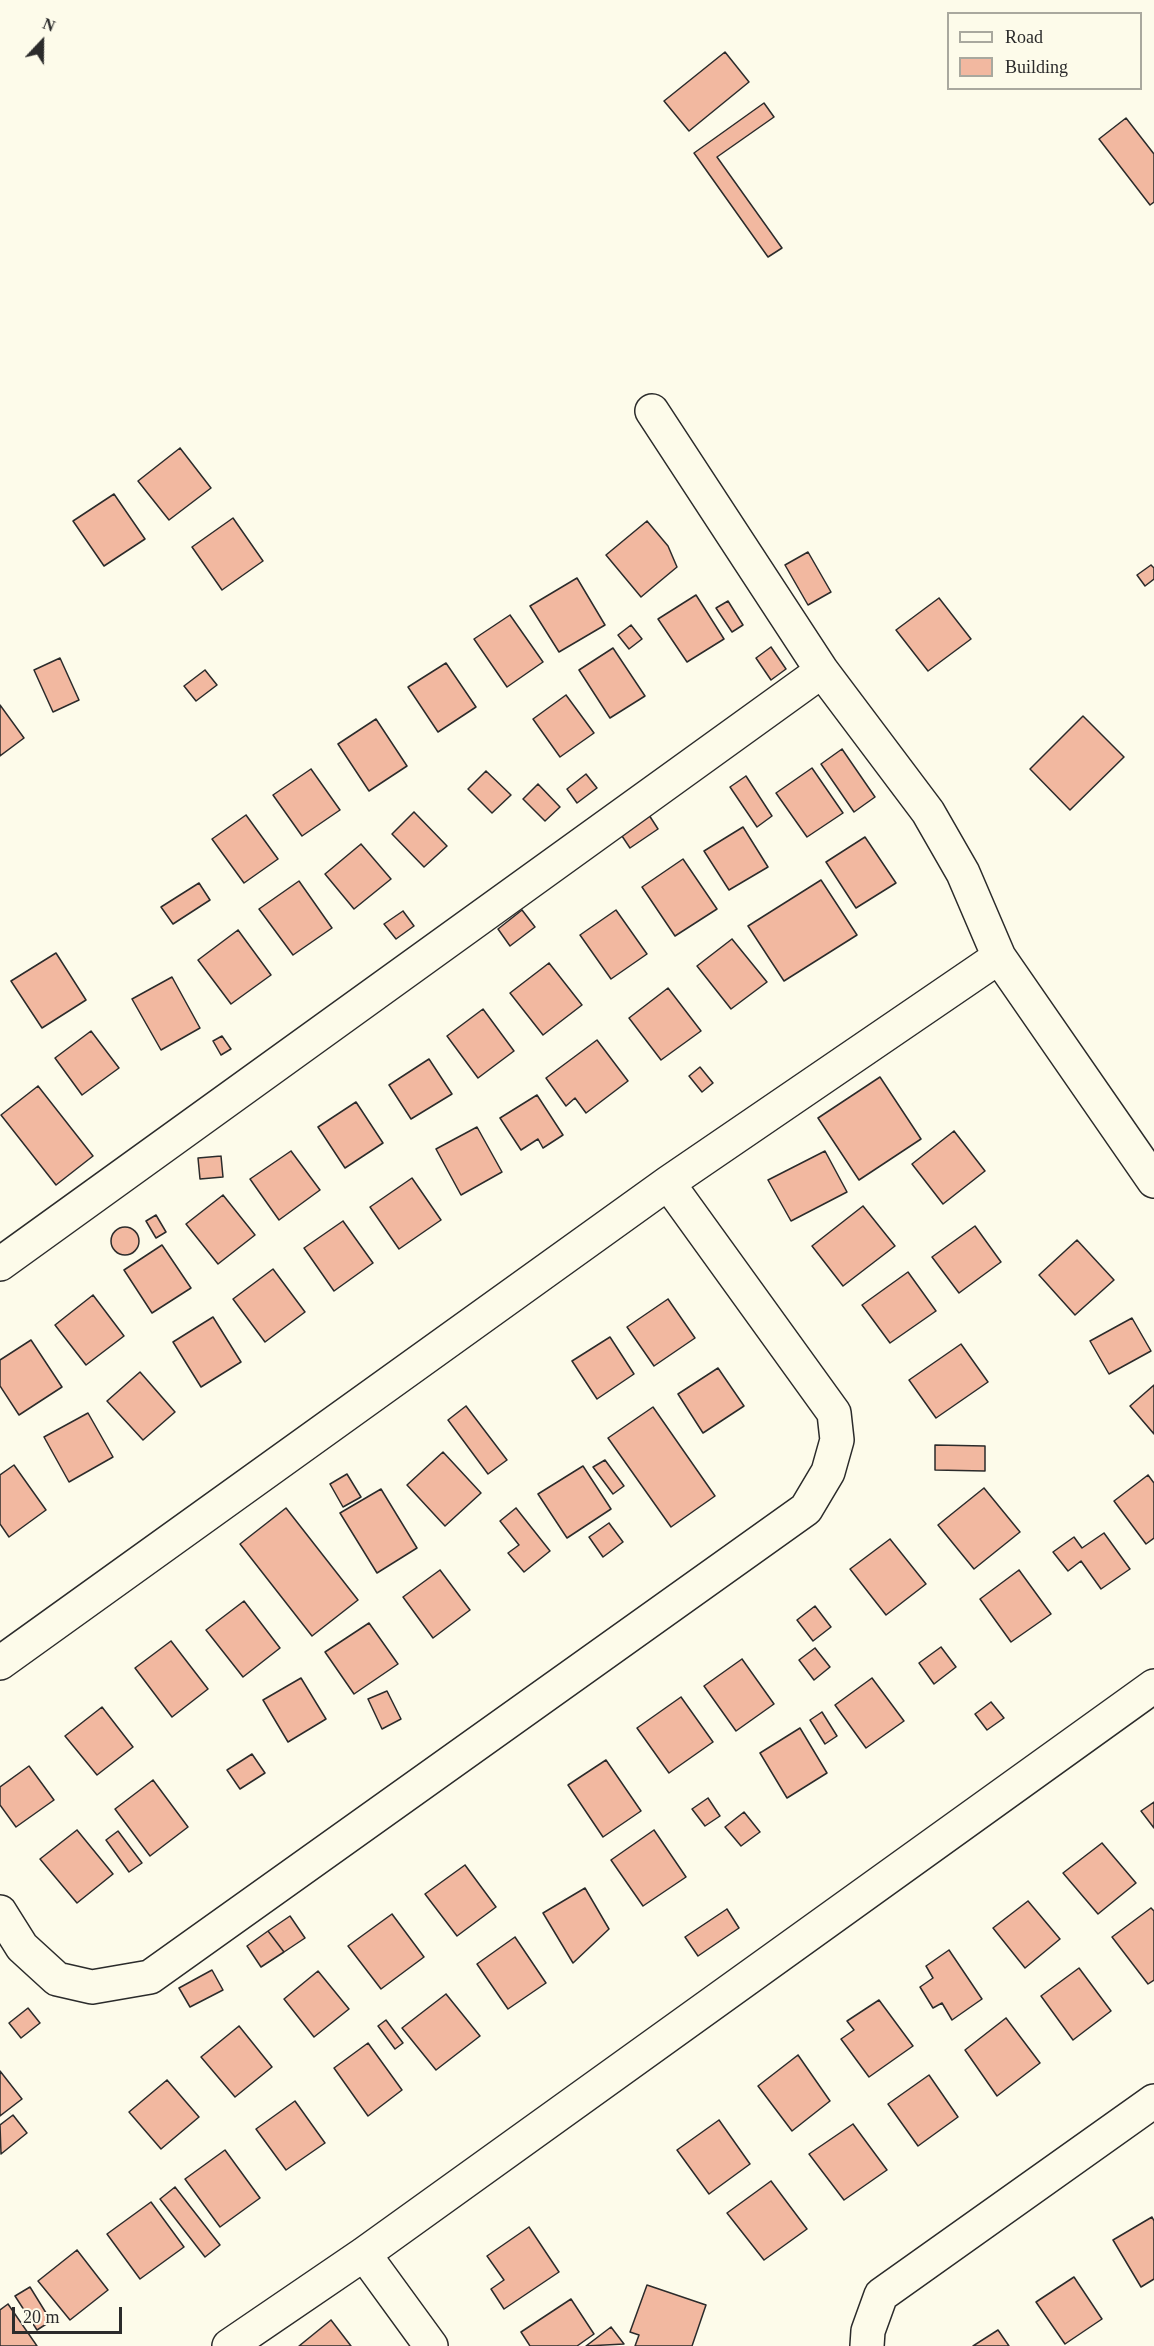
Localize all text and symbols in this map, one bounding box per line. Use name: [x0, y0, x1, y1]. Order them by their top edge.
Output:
north arrow: [12, 12, 72, 72]
legend: [947, 12, 1142, 90]
text: N: [40, 15, 57, 35]
text: Road: [1005, 27, 1043, 47]
text: Building: [1005, 57, 1068, 77]
scale bar: [15, 2295, 124, 2333]
text: 20 m: [23, 2307, 60, 2327]

